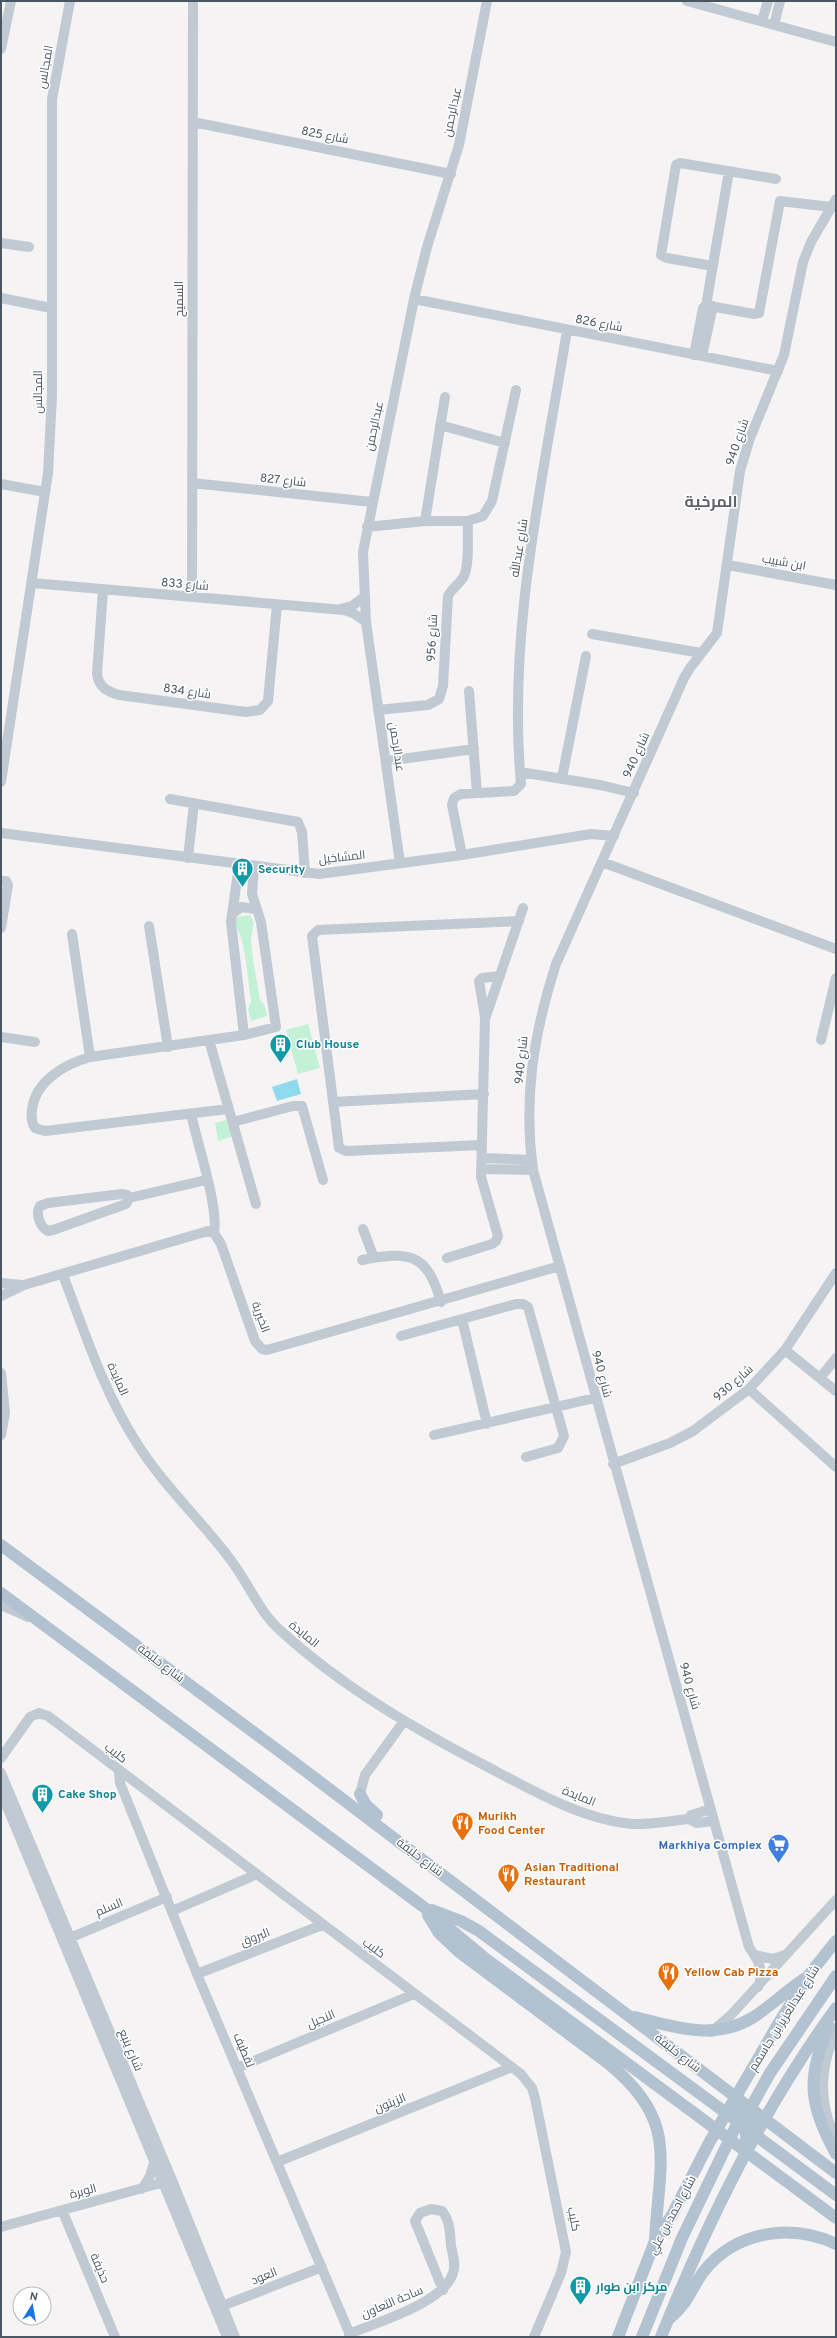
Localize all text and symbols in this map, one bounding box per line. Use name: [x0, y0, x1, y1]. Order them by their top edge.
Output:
street label: المجالس: [34, 44, 58, 90]
street label: عبدالرحمن: [440, 86, 466, 138]
street label: شارع 825: [300, 124, 350, 148]
street label: السميح: [172, 281, 188, 317]
street label: شارع 826: [574, 312, 624, 336]
street label: المجالس: [31, 370, 47, 414]
street label: عبدالرحمن: [362, 400, 388, 452]
street label: شارع 940: [723, 417, 753, 468]
street label: شارع 827: [259, 471, 307, 491]
district label: المرخية: [685, 493, 737, 513]
street label: شارع عبدالله: [506, 518, 533, 579]
street label: ابن شبيب: [761, 551, 807, 575]
street label: شارع 833: [160, 575, 210, 595]
street label: شارع 956: [424, 614, 442, 662]
street label: شارع 834: [162, 681, 212, 703]
street label: عبدالرحمن: [384, 721, 408, 773]
street label: شارع 940: [620, 730, 654, 781]
street label: المشاخيل: [318, 848, 366, 868]
building icon: Security: [230, 856, 256, 889]
place label: Security: [258, 862, 305, 878]
building icon: Club House: [267, 1031, 293, 1064]
street label: شارع 940: [512, 1035, 532, 1085]
place label: Club House: [296, 1037, 360, 1053]
street label: الخيرية: [247, 1300, 273, 1335]
street label: شارع 940: [587, 1349, 615, 1400]
street label: المايدة: [103, 1360, 131, 1399]
street label: شارع 930: [710, 1362, 757, 1406]
street label: المايدة: [285, 1618, 322, 1652]
street label: شارع خليفة: [134, 1641, 187, 1687]
street label: شارع 940: [675, 1661, 703, 1712]
street label: كليب: [101, 1740, 130, 1768]
building icon: Cake Shop: [29, 1781, 55, 1814]
street label: المايدة: [559, 1783, 598, 1811]
place label: Cake Shop: [58, 1787, 117, 1803]
place label: Murikh Food Center: [478, 1809, 545, 1839]
restaurant icon: Murikh Food Center: [450, 1810, 476, 1843]
supermarket icon: Markhiya Complex: [765, 1832, 791, 1865]
street label: شارع خليفة: [393, 1835, 446, 1881]
place label: Markhiya Complex: [659, 1838, 762, 1854]
place label: Asian Traditional Restaurant: [524, 1860, 619, 1890]
restaurant icon: Asian Traditional Restaurant: [495, 1861, 521, 1894]
street label: السلم: [93, 1895, 126, 1921]
street label: البروق: [238, 1925, 272, 1951]
street label: كليب: [359, 1935, 388, 1963]
restaurant icon: Yellow Cab Pizza: [656, 1959, 682, 1992]
street label: شارع عبدالعزيز بن جاسمم: [746, 1962, 824, 2075]
place label: Yellow Cab Pizza: [684, 1965, 778, 1981]
street label: النجيل: [305, 2007, 338, 2033]
street label: شارع ينبع: [114, 2027, 146, 2074]
street label: لقطيف: [229, 2031, 258, 2070]
street label: شارع خليفة: [651, 2031, 704, 2077]
street label: الزيتون: [372, 2090, 409, 2117]
street label: شارع احمد بن علي: [645, 2173, 701, 2258]
street label: الوبرة: [68, 2181, 99, 2203]
street label: كليب: [563, 2206, 583, 2233]
street label: حذيفة: [86, 2251, 112, 2286]
street label: العود: [249, 2264, 280, 2289]
building icon: مركز ابن طوار: [568, 2274, 594, 2307]
place label: مركز ابن طوار: [595, 2280, 667, 2296]
street label: ساحة التعاون: [359, 2283, 426, 2323]
north arrow: [12, 2286, 52, 2326]
text: N: [29, 2290, 39, 2305]

